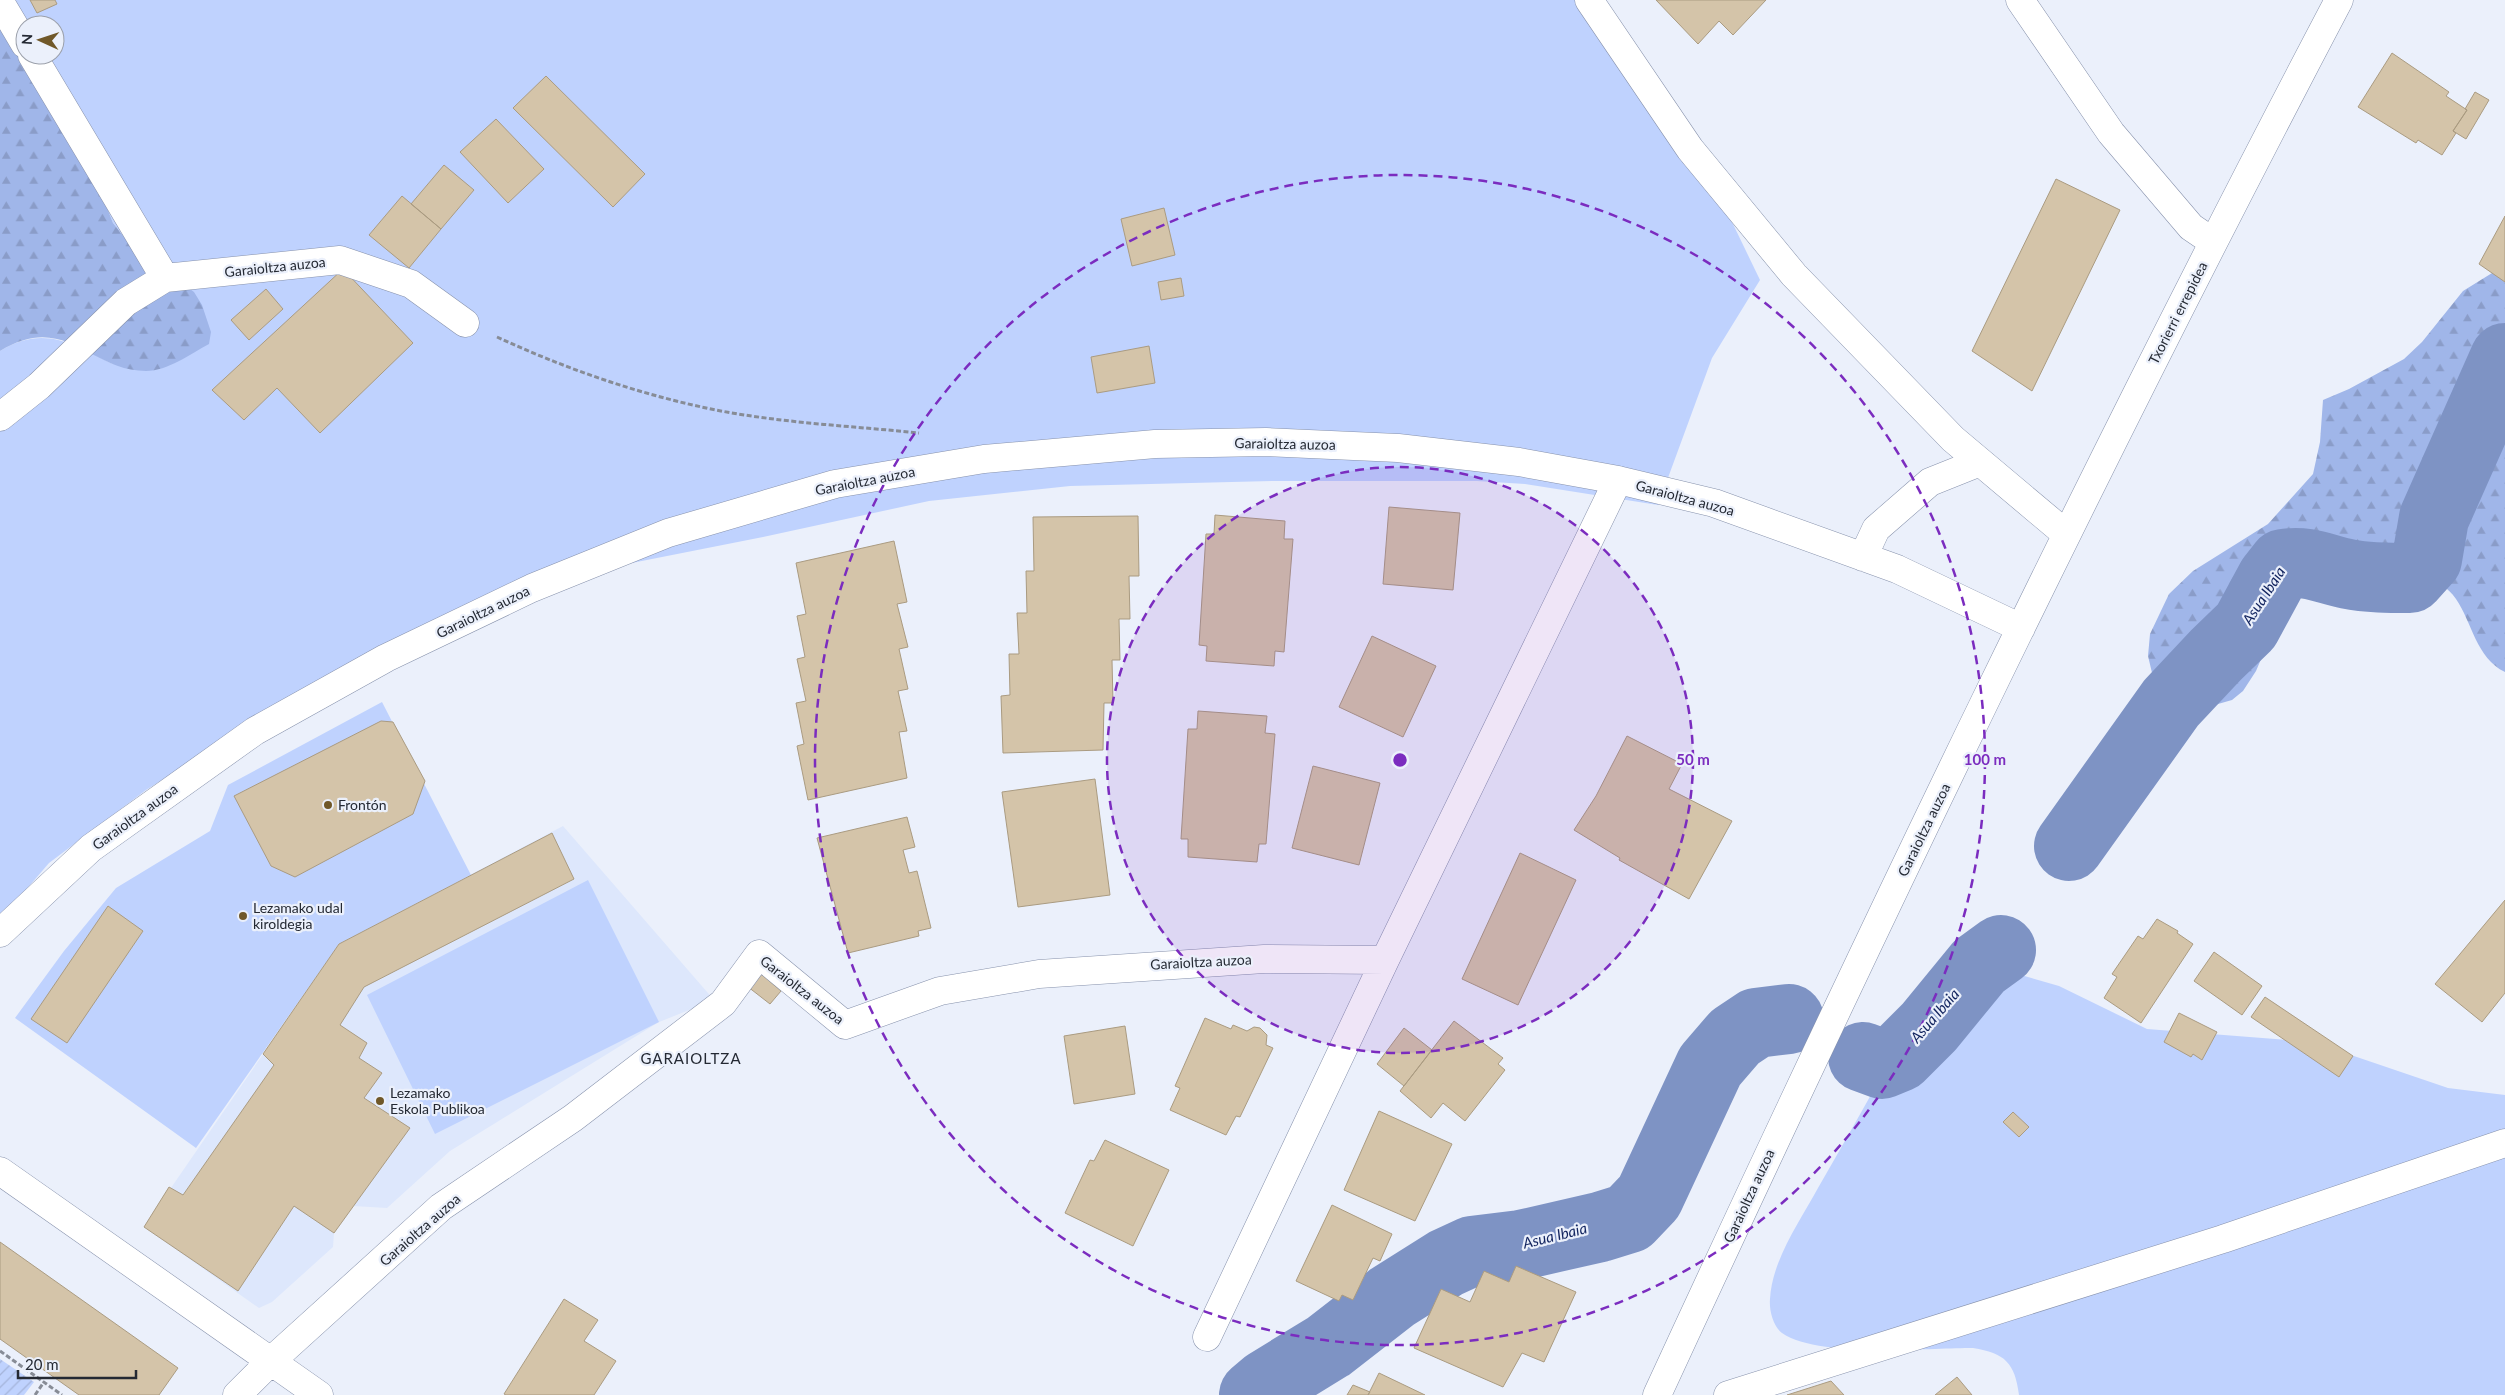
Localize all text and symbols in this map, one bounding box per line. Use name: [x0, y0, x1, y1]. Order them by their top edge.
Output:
north arrow: [15, 15, 65, 65]
text: N: [18, 33, 35, 45]
street label: Garaioltza auzoa: [224, 253, 326, 280]
street label: Txorierri errepidea: [2144, 259, 2211, 367]
street label: Garaioltza auzoa: [1234, 434, 1336, 453]
street label: Garaioltza auzoa: [813, 462, 916, 499]
street label: Garaioltza auzoa: [1634, 476, 1736, 519]
water label: Asua Ibaia: [2237, 563, 2289, 629]
street label: Garaioltza auzoa: [433, 582, 532, 641]
text: 50 m: [1676, 750, 1710, 768]
text: 100 m: [1964, 750, 2006, 768]
centre of rings: [1391, 751, 1409, 769]
street label: Garaioltza auzoa: [89, 780, 181, 853]
street label: Garaioltza auzoa: [1894, 780, 1953, 879]
place label: Frontón: [338, 796, 387, 813]
marker: Frontón: [322, 799, 334, 811]
place label: Lezamako udal kiroldegia: [253, 899, 343, 932]
marker: Lezamako udal kiroldegia: [237, 910, 249, 922]
street label: Garaioltza auzoa: [1150, 950, 1252, 973]
street label: Garaioltza auzoa: [757, 952, 848, 1028]
water label: Asua Ibaia: [1905, 985, 1963, 1047]
district label: GARAIOLTZA: [640, 1049, 742, 1067]
place label: Lezamako Eskola Publikoa: [390, 1084, 485, 1117]
marker: Lezamako Eskola Publikoa: [374, 1095, 386, 1107]
street label: Garaioltza auzoa: [1719, 1146, 1778, 1245]
street label: Garaioltza auzoa: [376, 1190, 464, 1269]
water label: Asua Ibaia: [1520, 1218, 1589, 1252]
scale bar: [18, 1348, 135, 1380]
text: 20 m: [25, 1355, 59, 1373]

